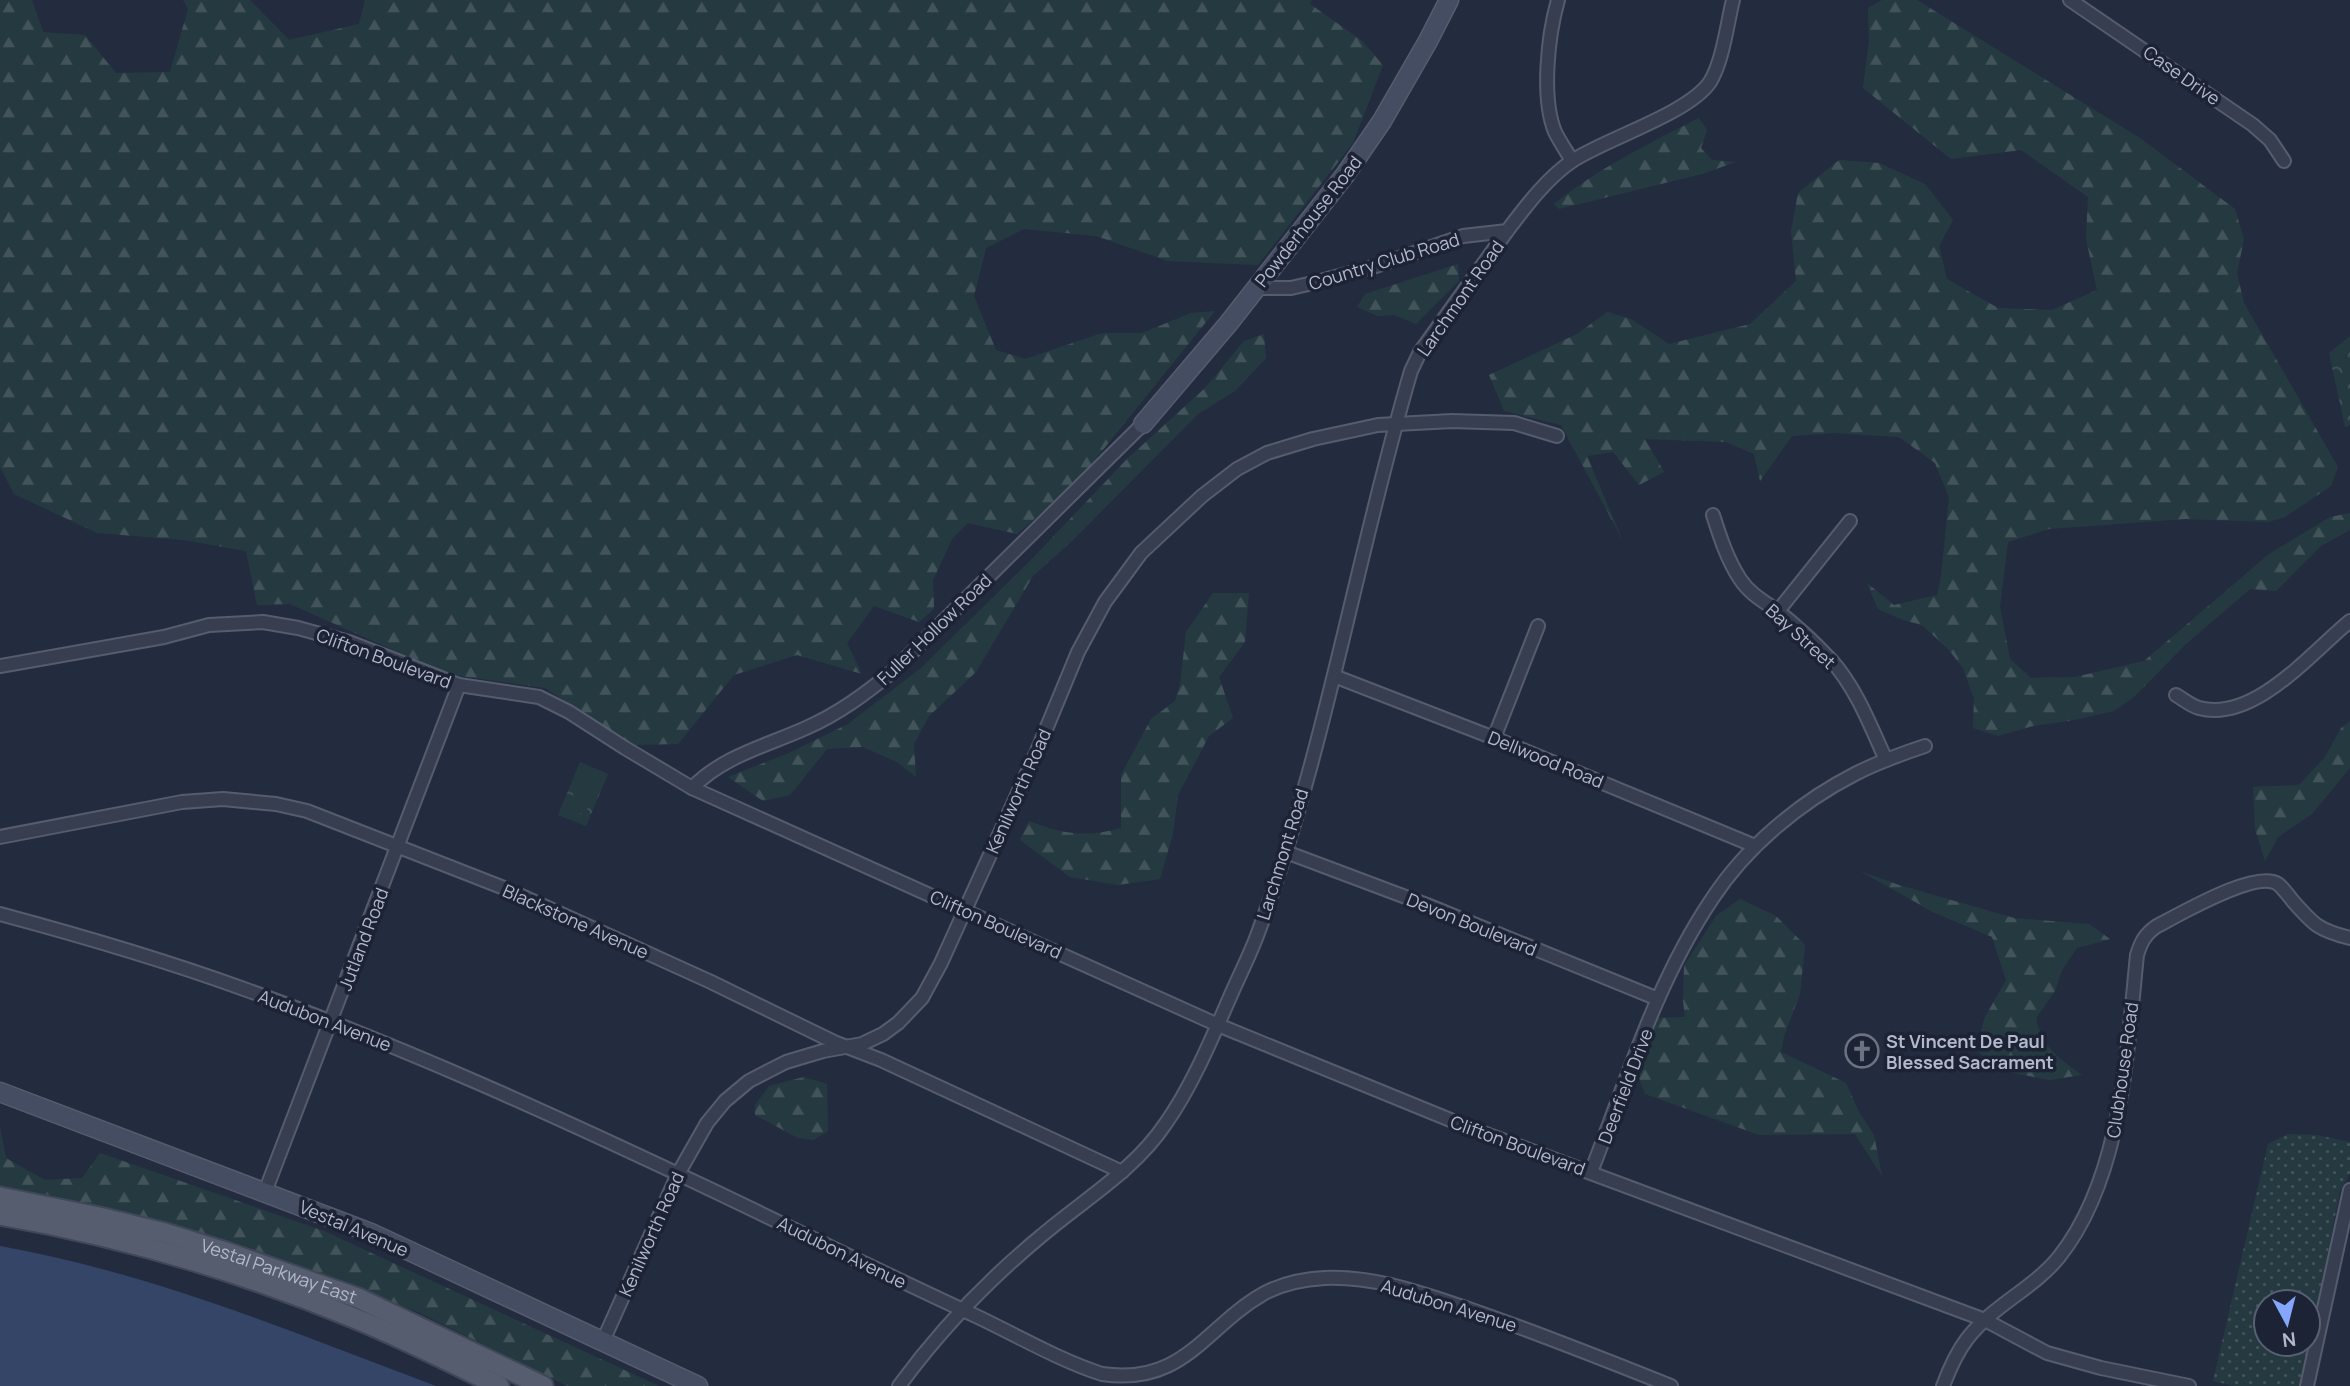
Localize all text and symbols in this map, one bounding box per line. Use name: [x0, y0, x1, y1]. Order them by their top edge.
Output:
street label: Case Drive: [2139, 40, 2225, 110]
street label: Powderhouse Road: [1249, 150, 1367, 292]
street label: Country Club Road: [1306, 227, 1462, 295]
street label: Larchmont Road: [1411, 235, 1509, 361]
street label: Fuller Hollow Road: [872, 568, 996, 690]
street label: Bay Street: [1761, 598, 1841, 674]
street label: Clifton Boulevard: [313, 622, 455, 694]
street label: Kenilworth Road: [980, 725, 1056, 857]
street label: Dellwood Road: [1485, 725, 1607, 793]
street label: Larchmont Road: [1251, 785, 1313, 923]
street label: Blackstone Avenue: [499, 878, 653, 964]
street label: Jutland Road: [332, 884, 394, 994]
street label: Clifton Boulevard: [926, 884, 1066, 964]
street label: Devon Boulevard: [1403, 887, 1541, 961]
street label: Audubon Avenue: [255, 984, 395, 1056]
street label: Clubhouse Road: [2101, 1001, 2143, 1139]
street label: Deerfield Drive: [1592, 1025, 1658, 1147]
place label: St Vincent De Paul Blessed Sacrament: [1886, 1029, 2054, 1074]
church icon: St Vincent De Paul Blessed Sacrament: [1843, 1032, 1881, 1070]
street label: Clifton Boulevard: [1447, 1109, 1589, 1181]
street label: Kenilworth Road: [613, 1168, 689, 1300]
street label: Vestal Avenue: [296, 1194, 412, 1262]
street label: Audubon Avenue: [774, 1210, 910, 1294]
street label: Vestal Parkway East: [198, 1233, 360, 1309]
street label: Audubon Avenue: [1378, 1273, 1520, 1337]
north arrow: [2252, 1288, 2322, 1358]
text: N: [2281, 1326, 2297, 1354]

